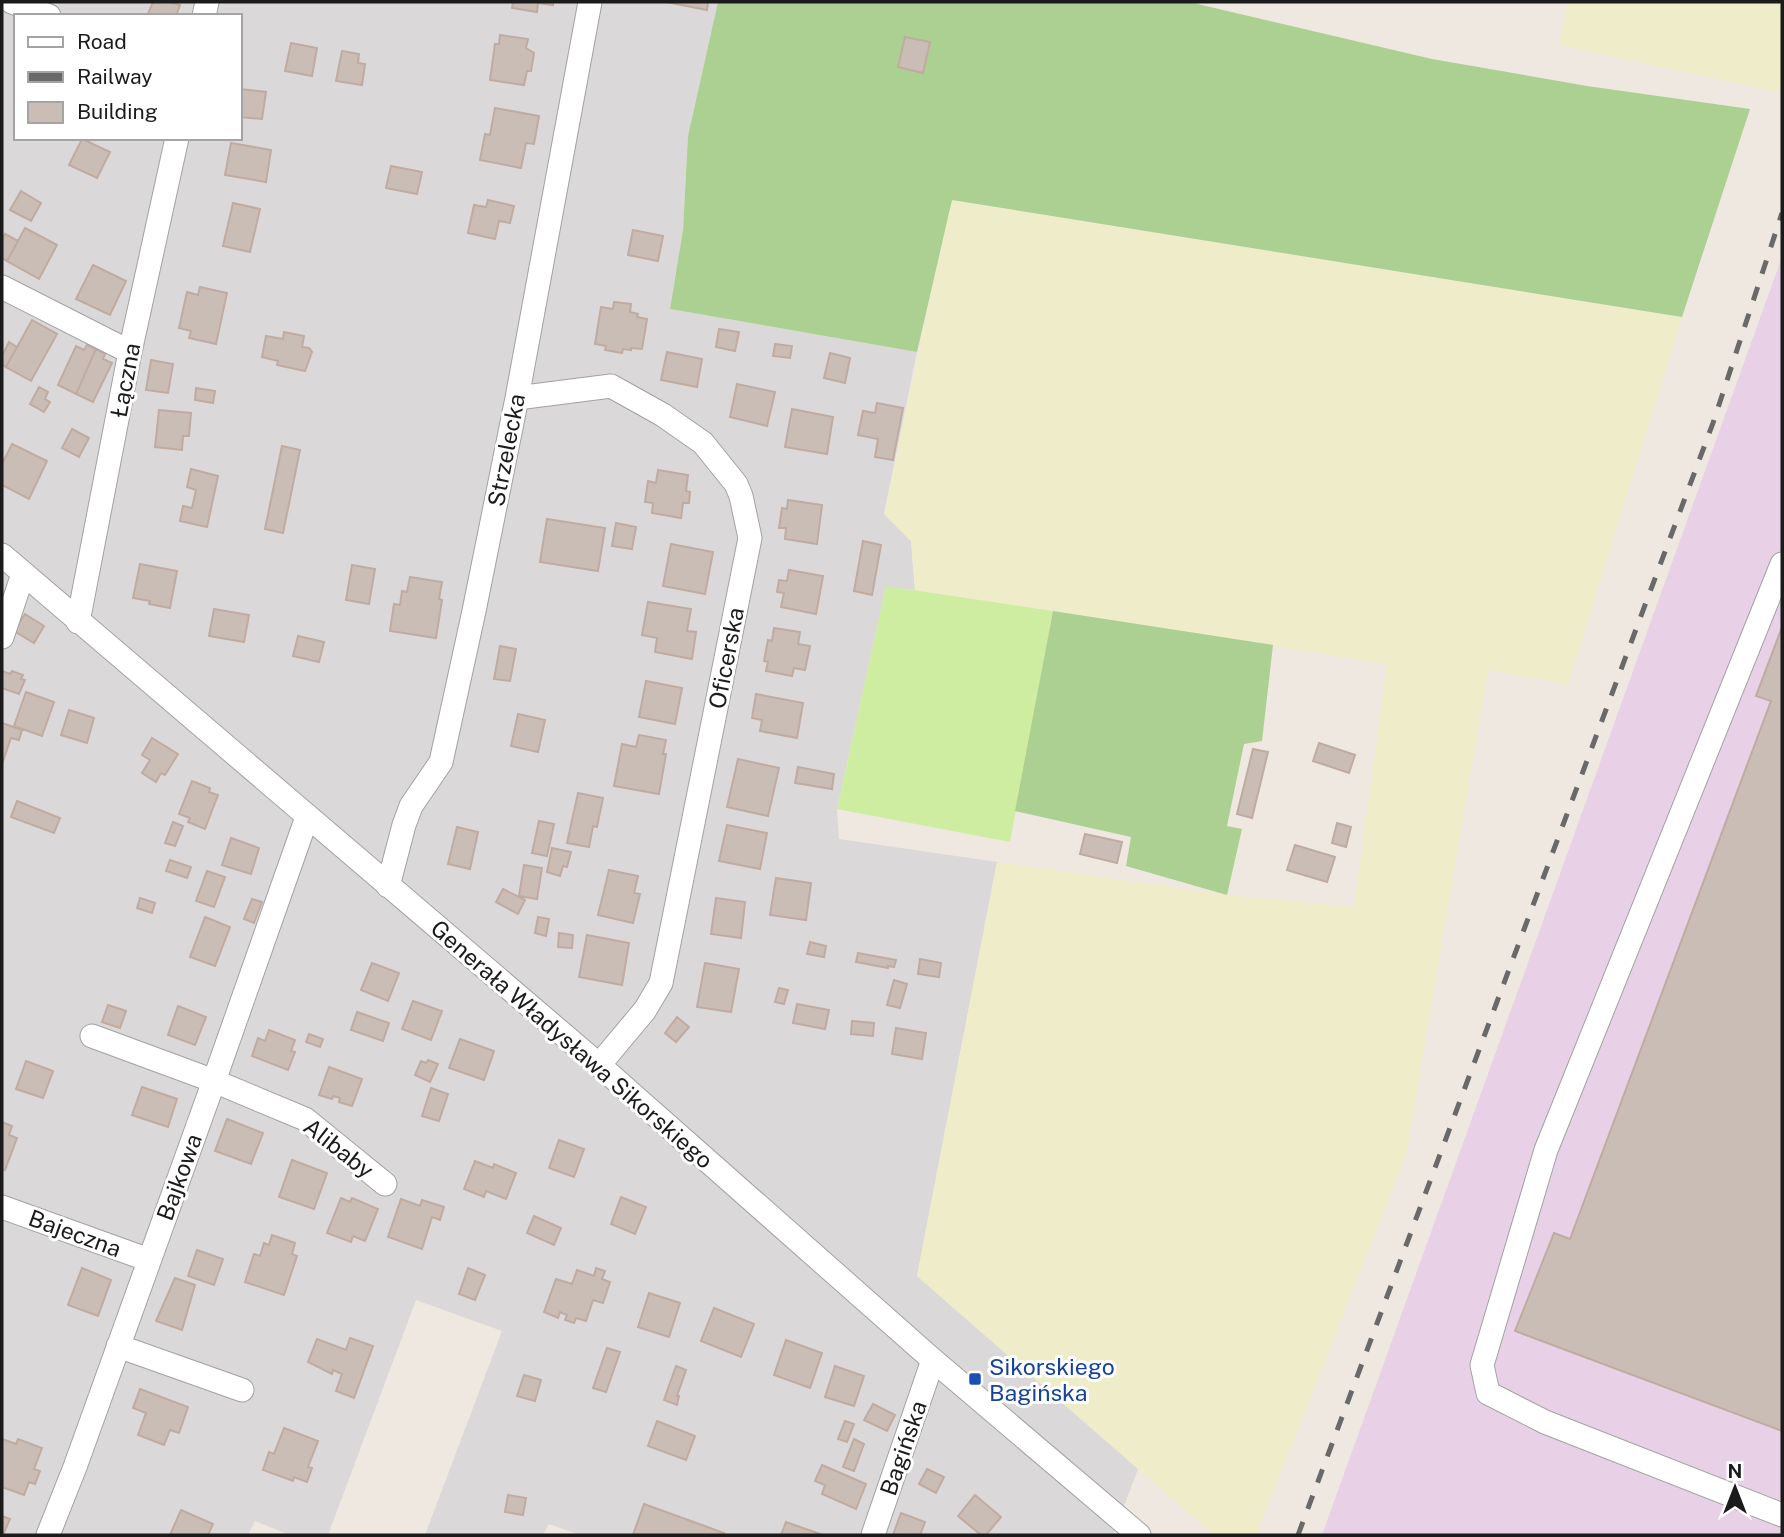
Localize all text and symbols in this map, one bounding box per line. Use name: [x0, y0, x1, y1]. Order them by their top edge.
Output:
legend: [14, 14, 242, 140]
text: Road: [77, 29, 127, 54]
text: Railway: [77, 64, 153, 89]
text: Building: [77, 99, 158, 124]
street label: Łączna: [105, 341, 145, 419]
street label: Strzelecka: [482, 391, 530, 509]
street label: Oficerska: [703, 605, 749, 711]
street label: Generała Władysława Sikorskiego: [426, 914, 718, 1174]
street label: Alibaby: [299, 1112, 379, 1184]
street label: Bajkowa: [151, 1130, 207, 1224]
street label: Bajeczna: [25, 1204, 125, 1262]
place label: Sikorskiego Bagińska: [989, 1353, 1115, 1406]
marker: Sikorskiego Bagińska: [967, 1371, 983, 1387]
street label: Bagińska: [874, 1397, 932, 1499]
north arrow: [1700, 1453, 1770, 1523]
text: N: [1728, 1460, 1742, 1482]

